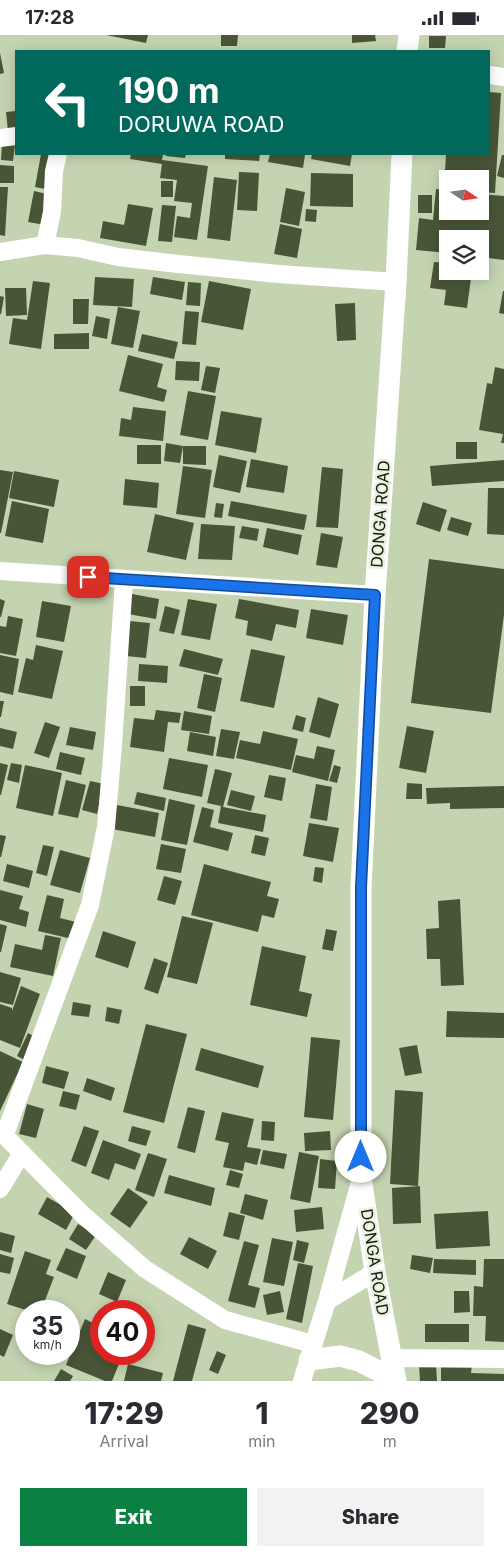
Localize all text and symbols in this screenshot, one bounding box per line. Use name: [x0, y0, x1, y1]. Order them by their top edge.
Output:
text: 17:28: [25, 6, 74, 29]
text: 190 m: [118, 69, 220, 111]
icon: left: [35, 70, 100, 135]
text: DORUWA ROAD: [118, 111, 284, 137]
north arrow: [439, 170, 489, 220]
map controls: [439, 170, 489, 280]
button: layers: [439, 230, 489, 280]
street label: DONGA ROAD: [366, 460, 394, 568]
pin: [67, 556, 109, 598]
icon: arrive: [74, 563, 102, 591]
position arrow: [334, 1130, 386, 1182]
street label: DONGA ROAD: [357, 1207, 393, 1317]
speed limit sign: 40: [90, 1300, 155, 1365]
text: 35: [31, 1311, 64, 1341]
text: km/h: [33, 1337, 62, 1352]
text: 17:29: [84, 1395, 164, 1431]
text: 1: [255, 1395, 268, 1431]
text: 290: [360, 1395, 420, 1431]
text: Arrival: [99, 1431, 149, 1451]
text: min: [248, 1431, 276, 1451]
text: m: [383, 1431, 397, 1451]
button: Exit: [20, 1488, 247, 1546]
button: Share: [257, 1488, 484, 1546]

